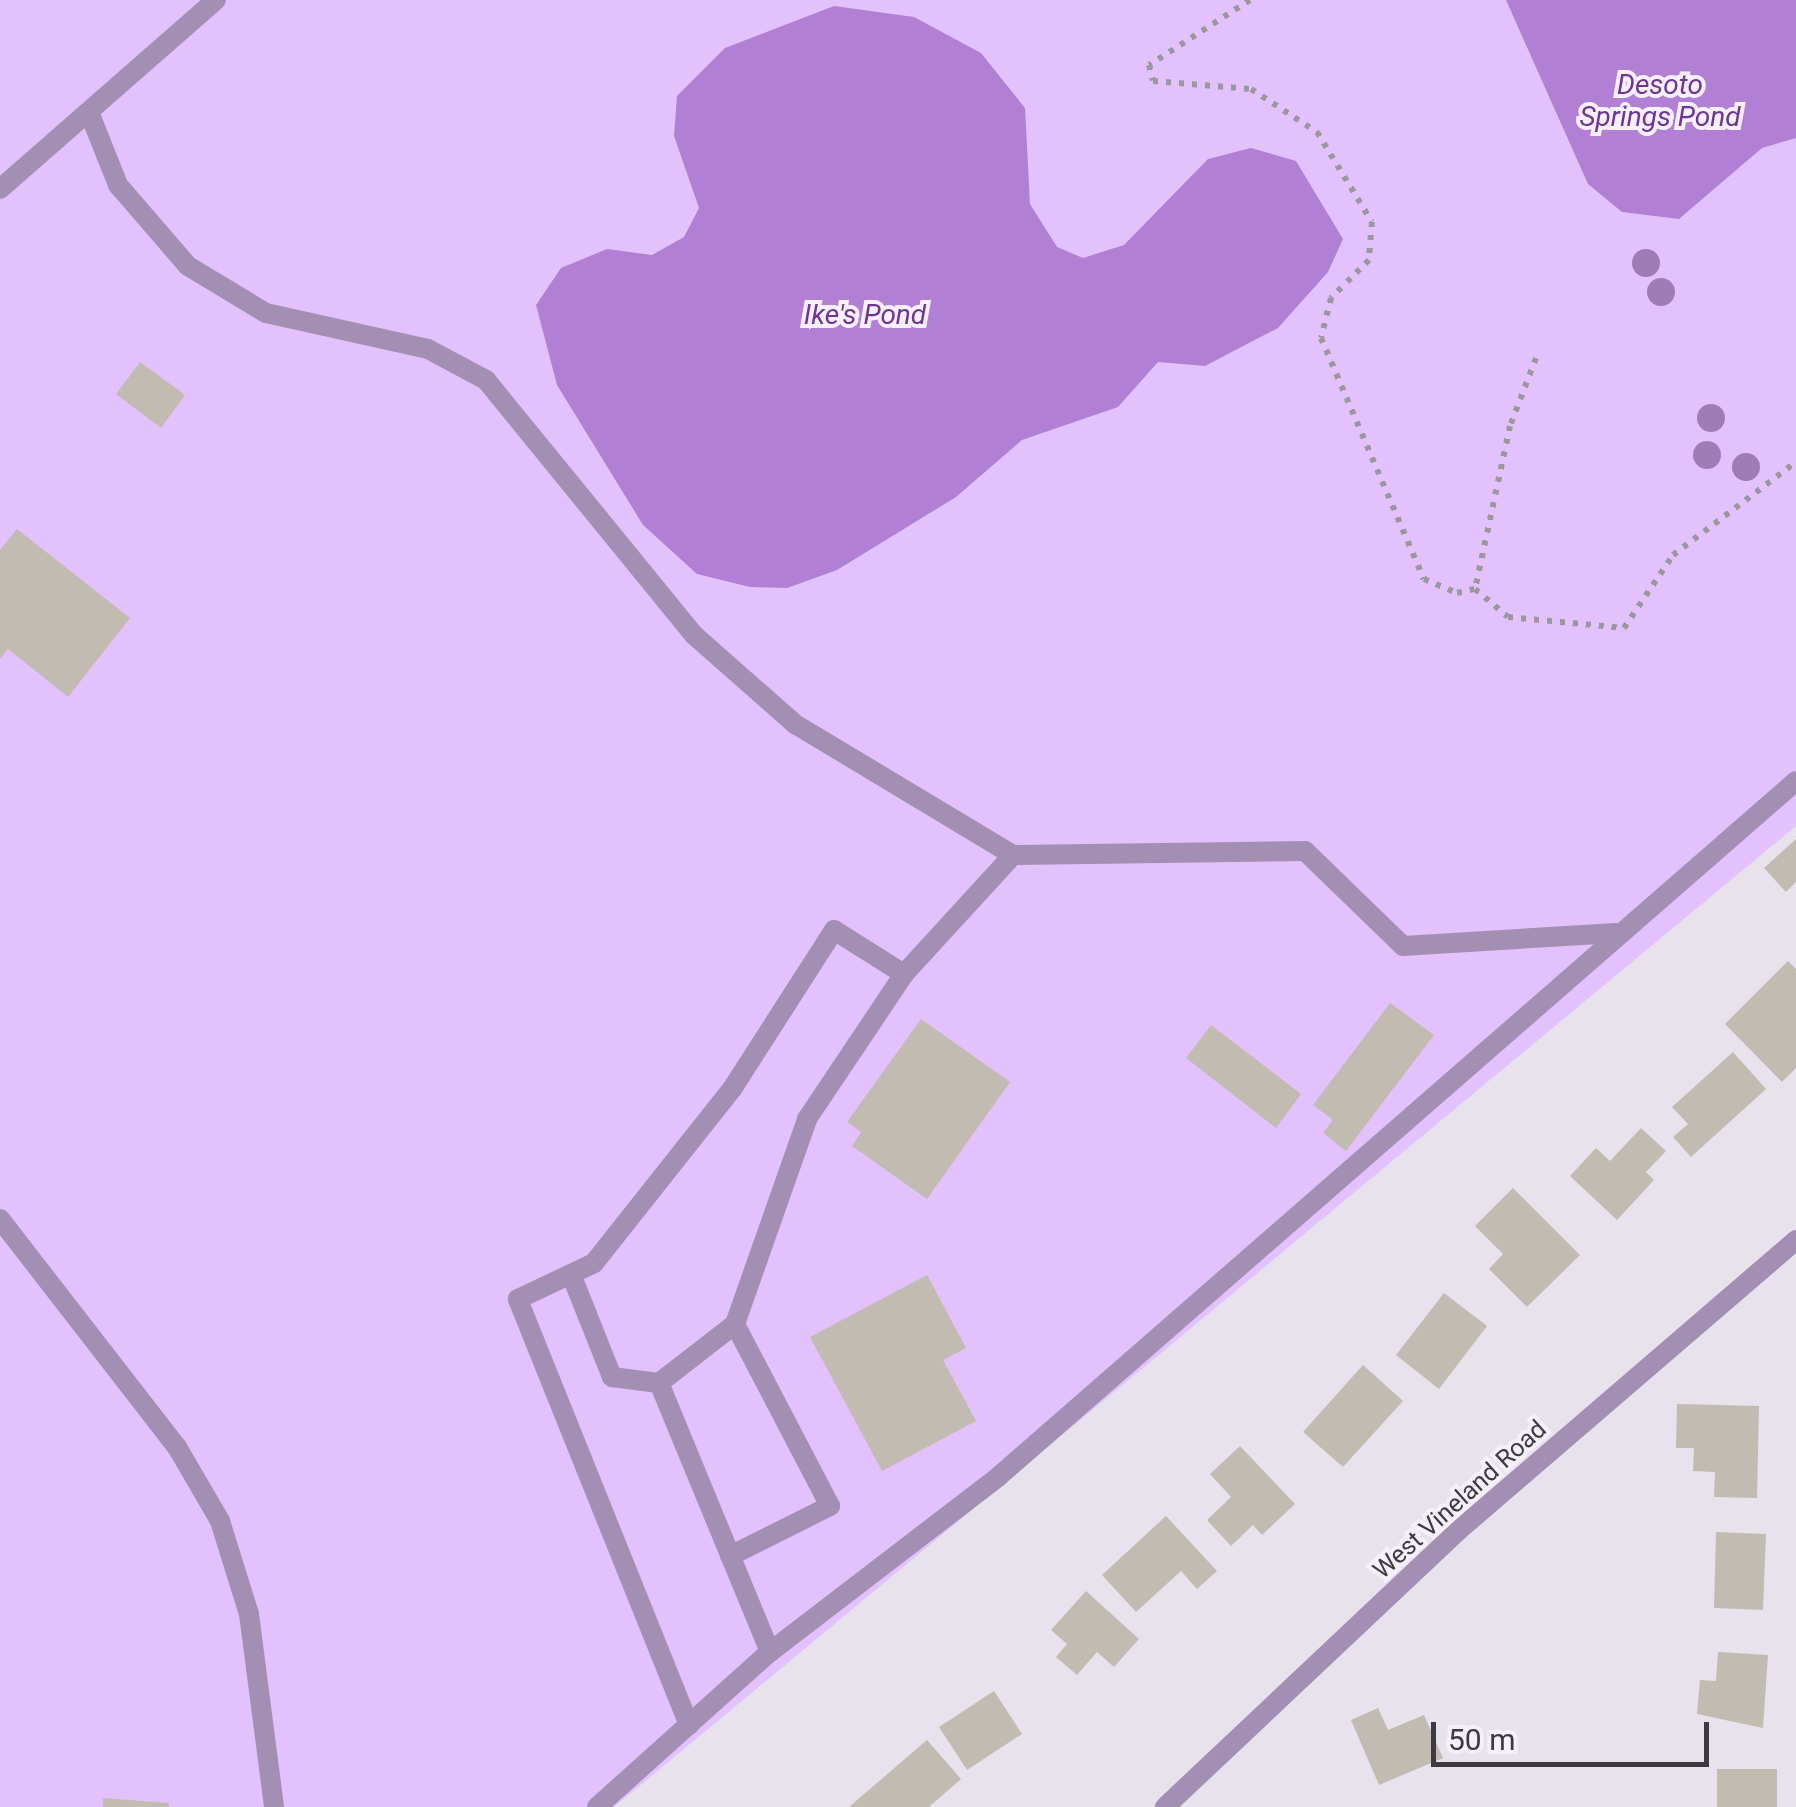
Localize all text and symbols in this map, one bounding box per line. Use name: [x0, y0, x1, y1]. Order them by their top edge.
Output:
water label: Desoto Springs Pond: [1579, 68, 1741, 134]
water label: Ike's Pond: [804, 298, 926, 332]
street label: West Vineland Road: [1367, 1414, 1553, 1586]
scale bar: [1436, 1702, 1714, 1764]
text: 50 m: [1448, 1722, 1515, 1757]

